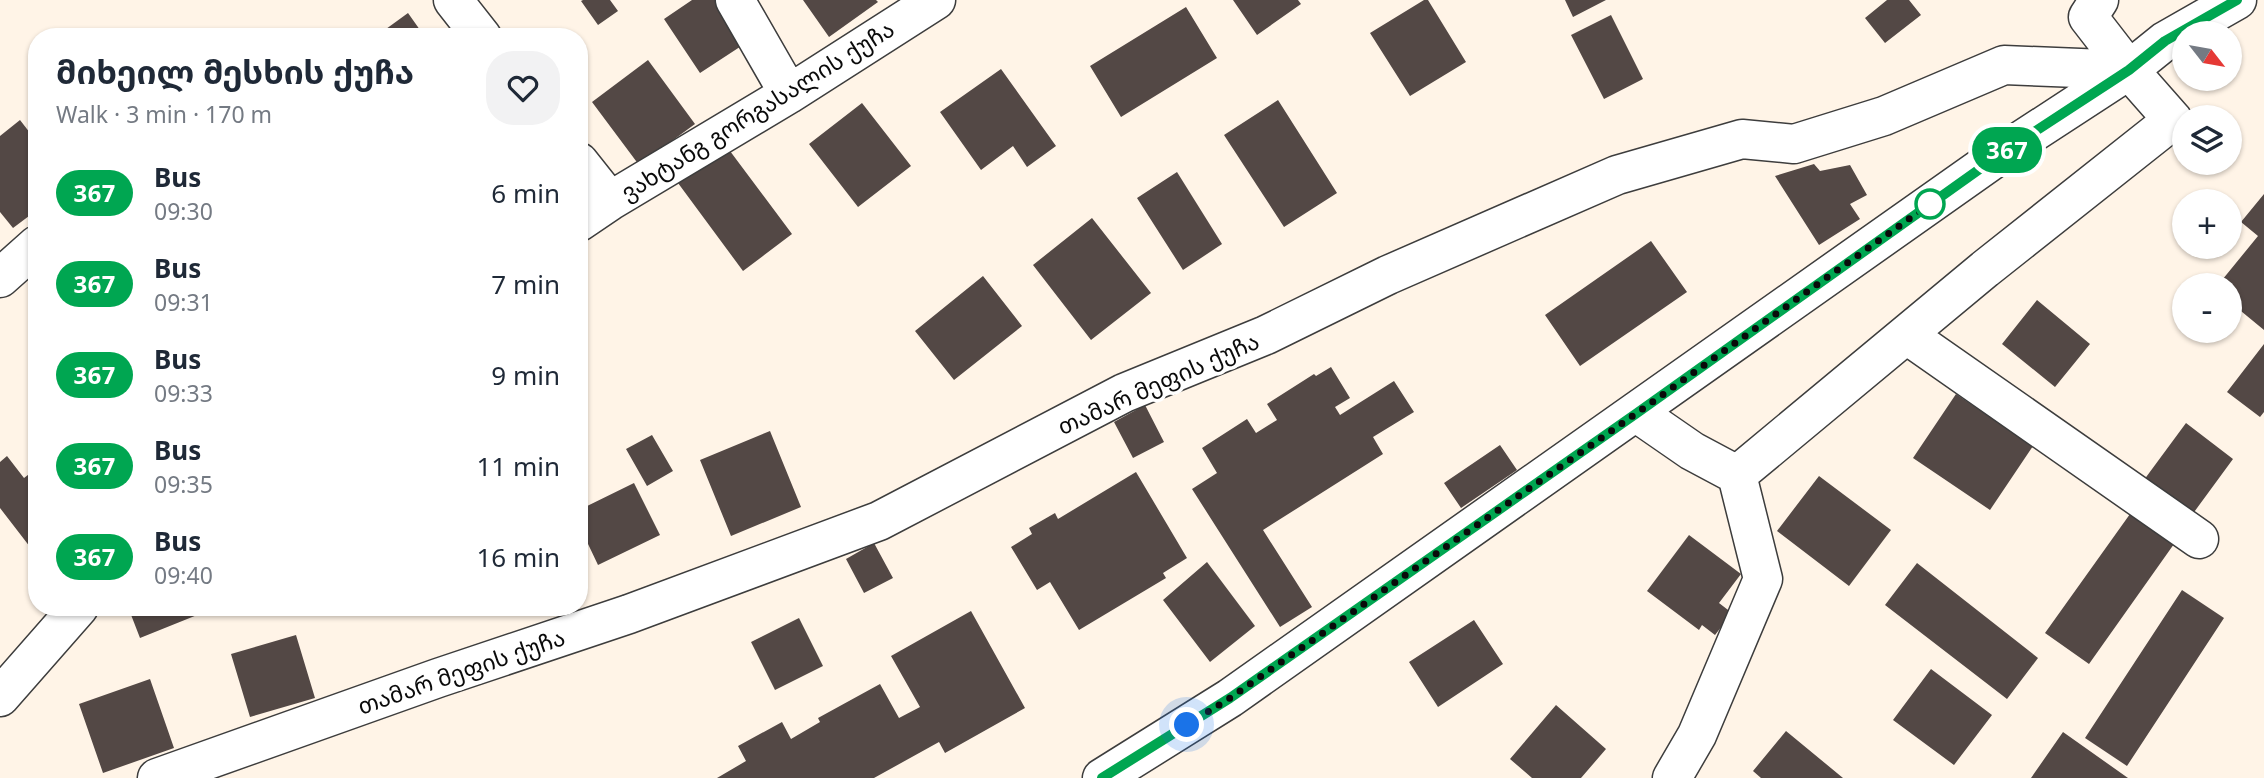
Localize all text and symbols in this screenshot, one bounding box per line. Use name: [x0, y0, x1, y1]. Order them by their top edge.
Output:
street label: ვახტანგ გორგასალის ქუჩა: [614, 12, 900, 208]
north arrow: [2172, 21, 2242, 91]
map controls: [2172, 21, 2242, 343]
text: მიხეილ მესხის ქუჩა: [56, 49, 414, 94]
button: heart: [486, 51, 560, 125]
text: Walk · 3 min · 170 m: [56, 98, 272, 130]
button: layers: [2172, 105, 2242, 175]
line badge: 367: [1967, 127, 2047, 173]
text: 367: [1986, 133, 2028, 166]
text: Bus: [154, 159, 201, 195]
text: 6 min: [491, 175, 560, 211]
text: 367: [74, 176, 115, 209]
unlabelled marker: [1915, 189, 1945, 219]
button: +: [2172, 189, 2242, 259]
text: 09:30: [154, 195, 213, 227]
text: Bus: [154, 250, 201, 286]
text: 7 min: [491, 266, 560, 302]
text: 367: [74, 267, 115, 300]
button: −: [2172, 273, 2242, 343]
text: 09:31: [154, 286, 213, 318]
street label: თამარ მეფის ქუჩა: [1052, 324, 1264, 442]
text: Bus: [154, 341, 201, 377]
text: 9 min: [491, 357, 560, 393]
text: 367: [74, 358, 115, 391]
text: 09:33: [154, 377, 213, 409]
text: Bus: [154, 432, 201, 468]
text: 11 min: [476, 448, 560, 484]
text: 367: [74, 449, 115, 482]
text: 09:35: [154, 468, 213, 500]
text: Bus: [154, 523, 201, 559]
text: 16 min: [476, 539, 560, 575]
text: 367: [74, 540, 115, 573]
text: 09:40: [154, 559, 213, 591]
street label: თამარ მეფის ქუჩა: [353, 620, 569, 722]
your location: [1169, 707, 1204, 742]

